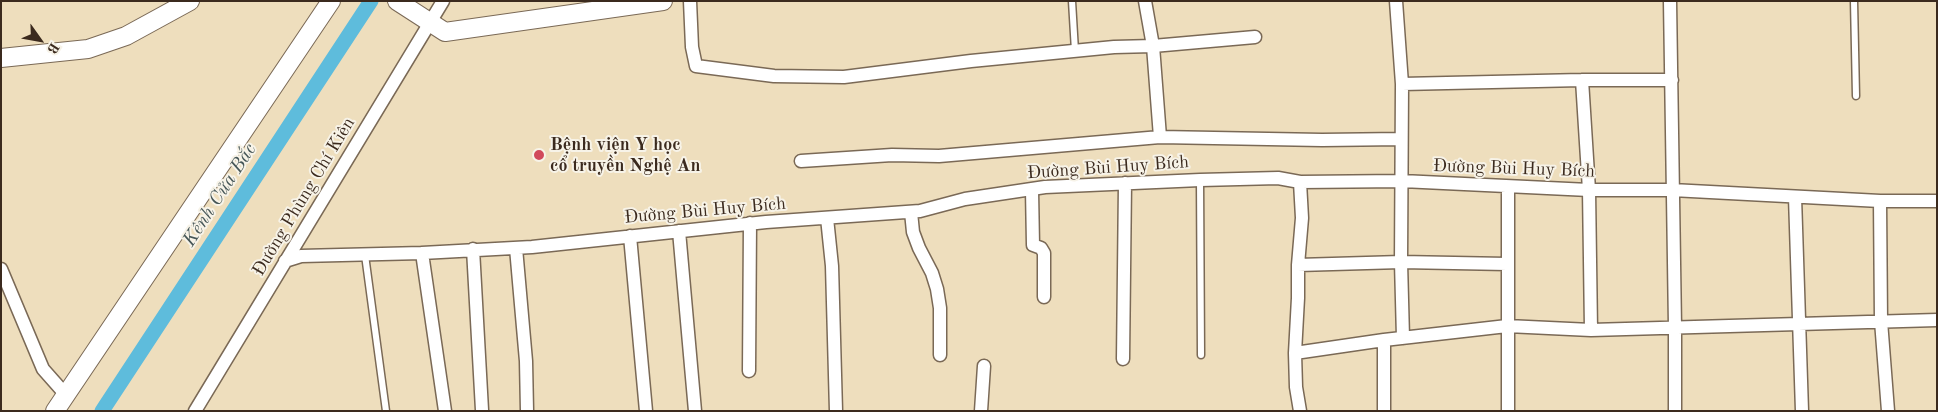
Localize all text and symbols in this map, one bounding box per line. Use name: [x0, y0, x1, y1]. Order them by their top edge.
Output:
north arrow: [15, 15, 65, 65]
text: B: [44, 40, 61, 56]
street label: Đường Phùng Chí Kiên: [248, 114, 360, 280]
place label: Bệnh viện Y học cổ truyền Nghệ An: [550, 134, 700, 176]
water label: Kênh Cửa Bắc: [178, 139, 262, 251]
marker: Bệnh viện Y học cổ truyền Nghệ An: [532, 148, 546, 162]
street label: Đường Bùi Huy Bích: [1026, 152, 1190, 184]
street label: Đường Bùi Huy Bích: [1433, 155, 1595, 183]
street label: Đường Bùi Huy Bích: [623, 193, 787, 229]

